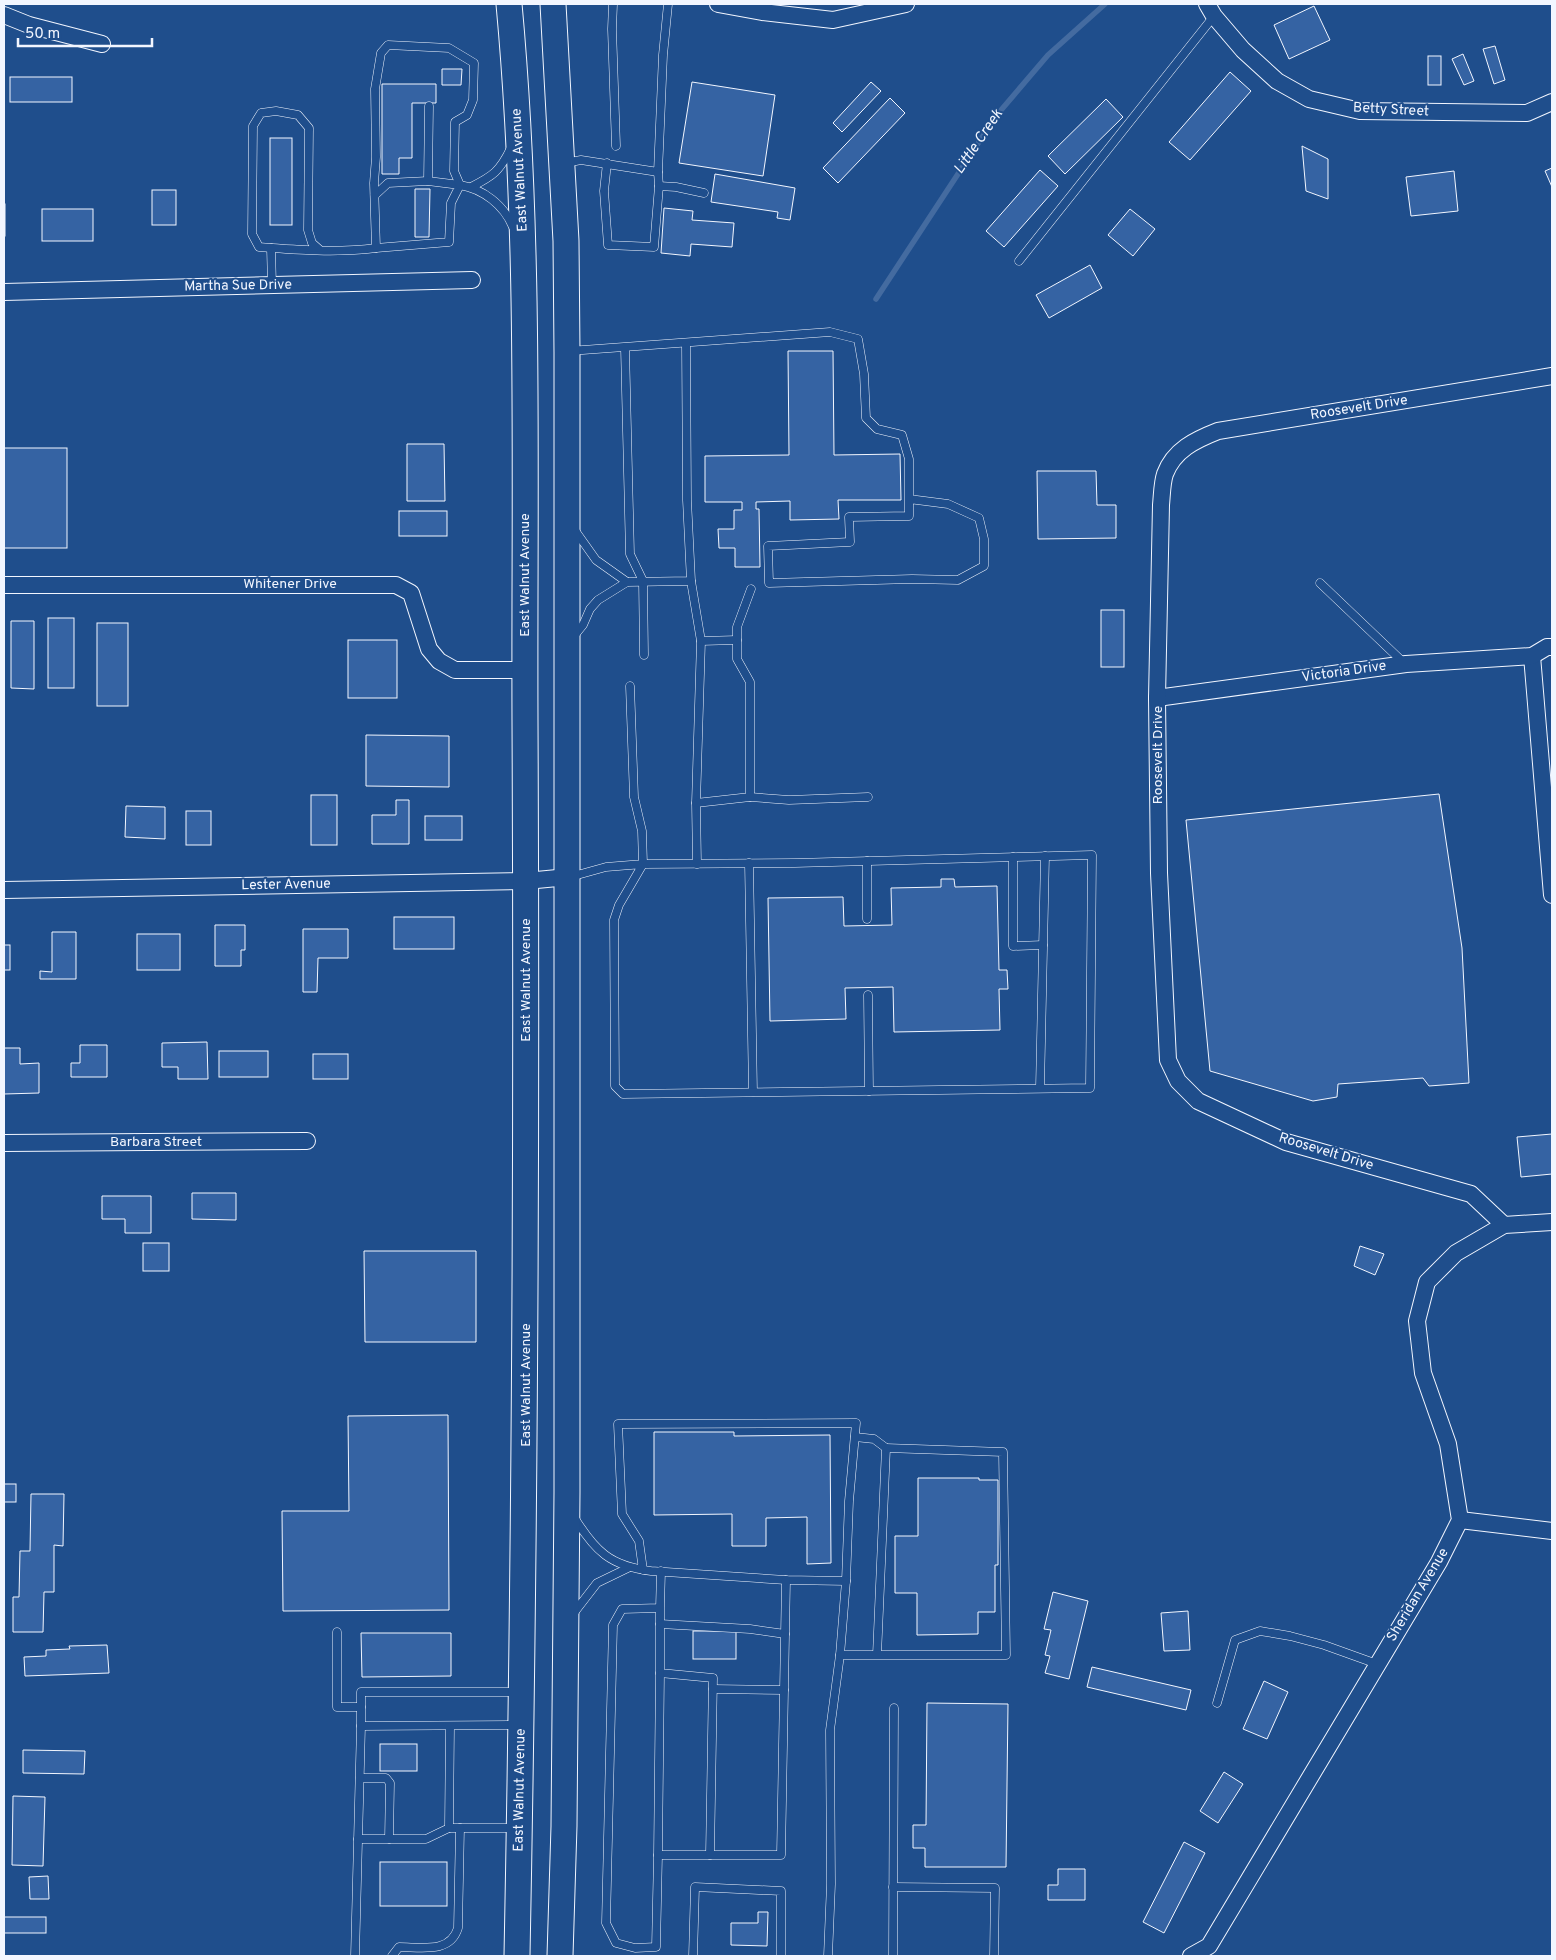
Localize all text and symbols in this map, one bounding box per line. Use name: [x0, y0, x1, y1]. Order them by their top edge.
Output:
scale bar: [18, 15, 151, 47]
text: 50 m: [25, 25, 60, 44]
street label: Betty Street: [1353, 100, 1429, 120]
water label: Little Creek: [950, 106, 1008, 178]
street label: East Walnut Avenue: [508, 108, 532, 232]
street label: Martha Sue Drive: [184, 277, 292, 295]
street label: Roosevelt Drive: [1309, 392, 1409, 424]
street label: East Walnut Avenue: [517, 513, 534, 637]
street label: Whitener Drive: [243, 576, 337, 593]
street label: Victoria Drive: [1301, 658, 1387, 686]
street label: Roosevelt Drive: [1150, 706, 1167, 804]
street label: Lester Avenue: [241, 876, 331, 894]
street label: East Walnut Avenue: [518, 918, 535, 1042]
street label: Roosevelt Drive: [1276, 1129, 1376, 1175]
street label: Barbara Street: [110, 1134, 202, 1151]
street label: East Walnut Avenue: [518, 1323, 535, 1447]
street label: Sheridan Avenue: [1383, 1545, 1453, 1645]
street label: East Walnut Avenue: [510, 1728, 530, 1852]

